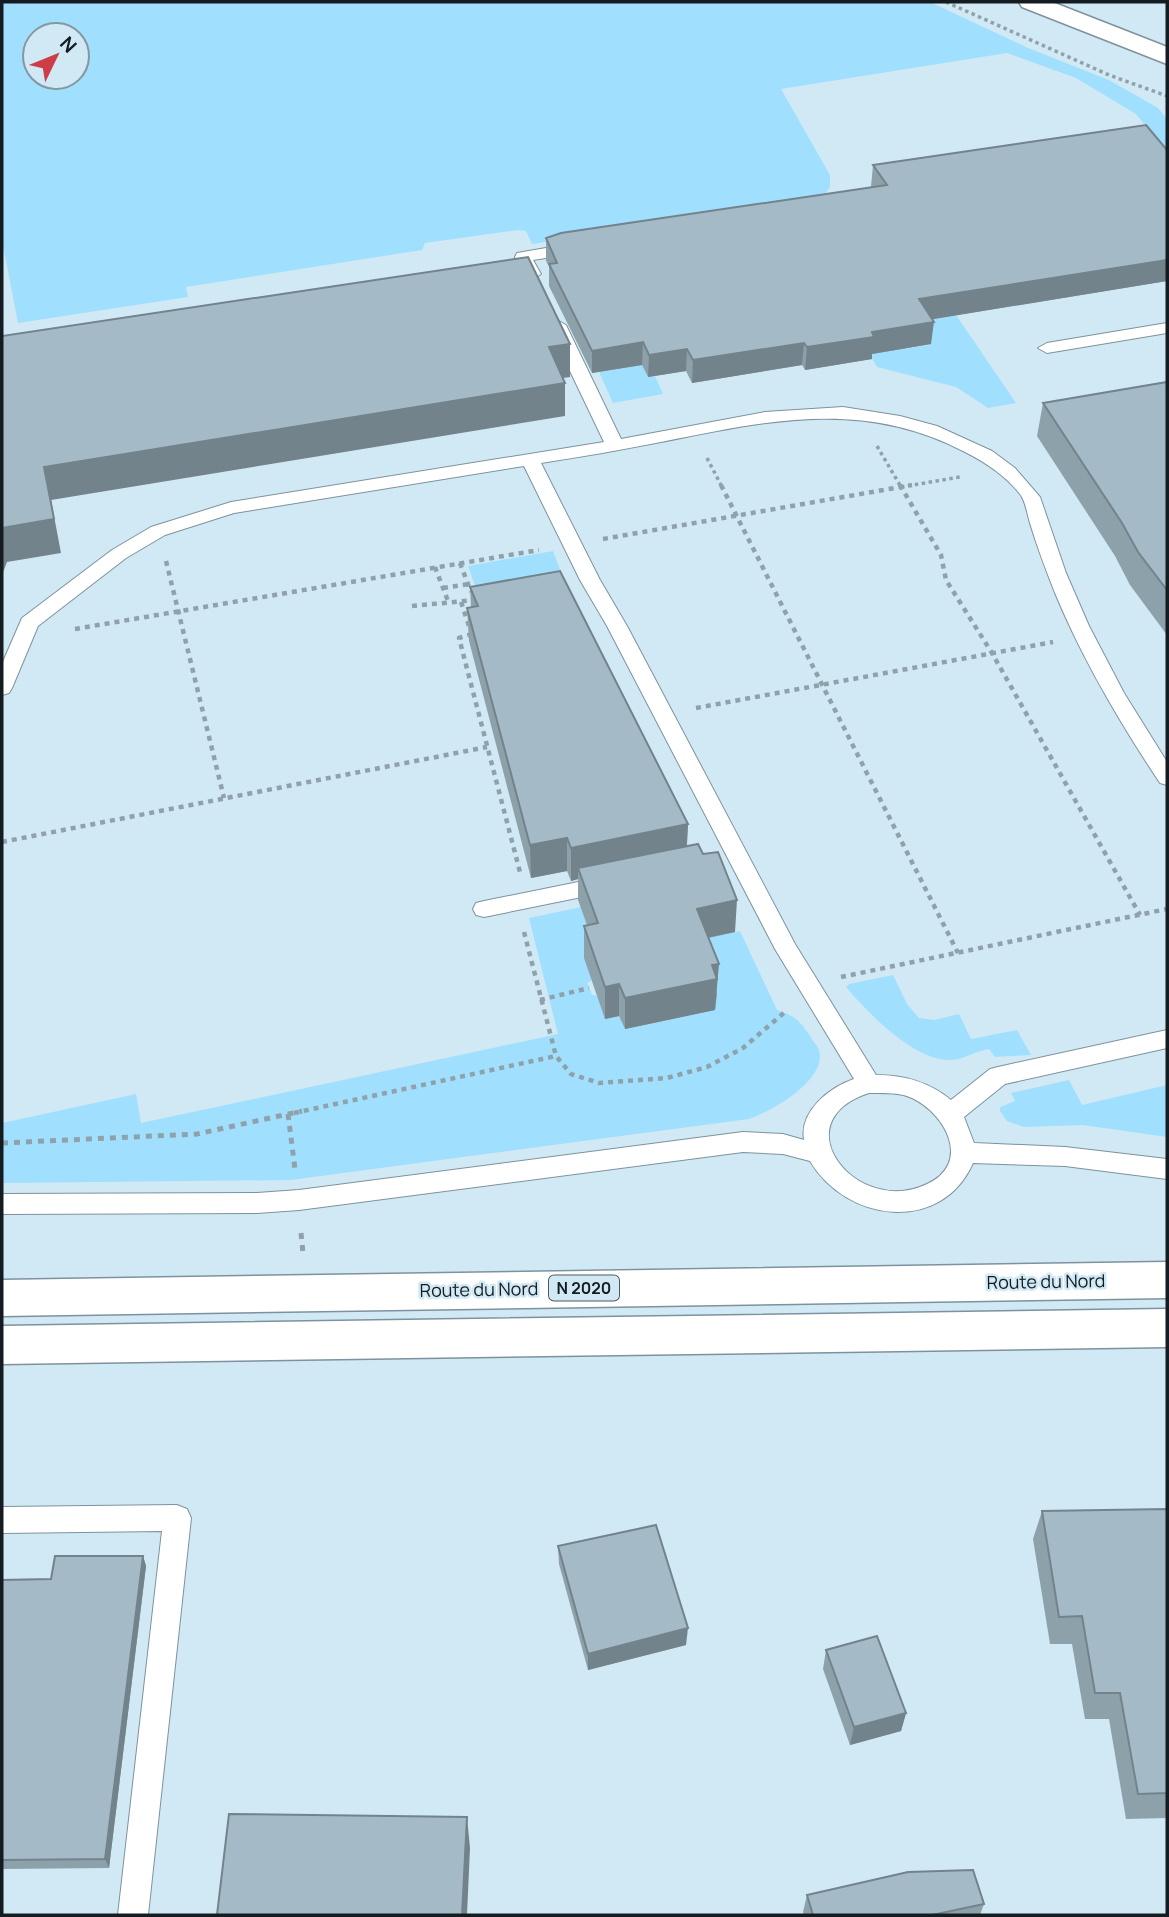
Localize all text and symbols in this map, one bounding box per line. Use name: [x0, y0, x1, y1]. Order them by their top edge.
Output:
north arrow: [21, 21, 91, 91]
text: N: [54, 31, 83, 58]
street label: Route du Nord: [987, 1268, 1105, 1294]
street label: Route du Nord: [420, 1276, 538, 1302]
road number: N 2020: [549, 1276, 619, 1300]

